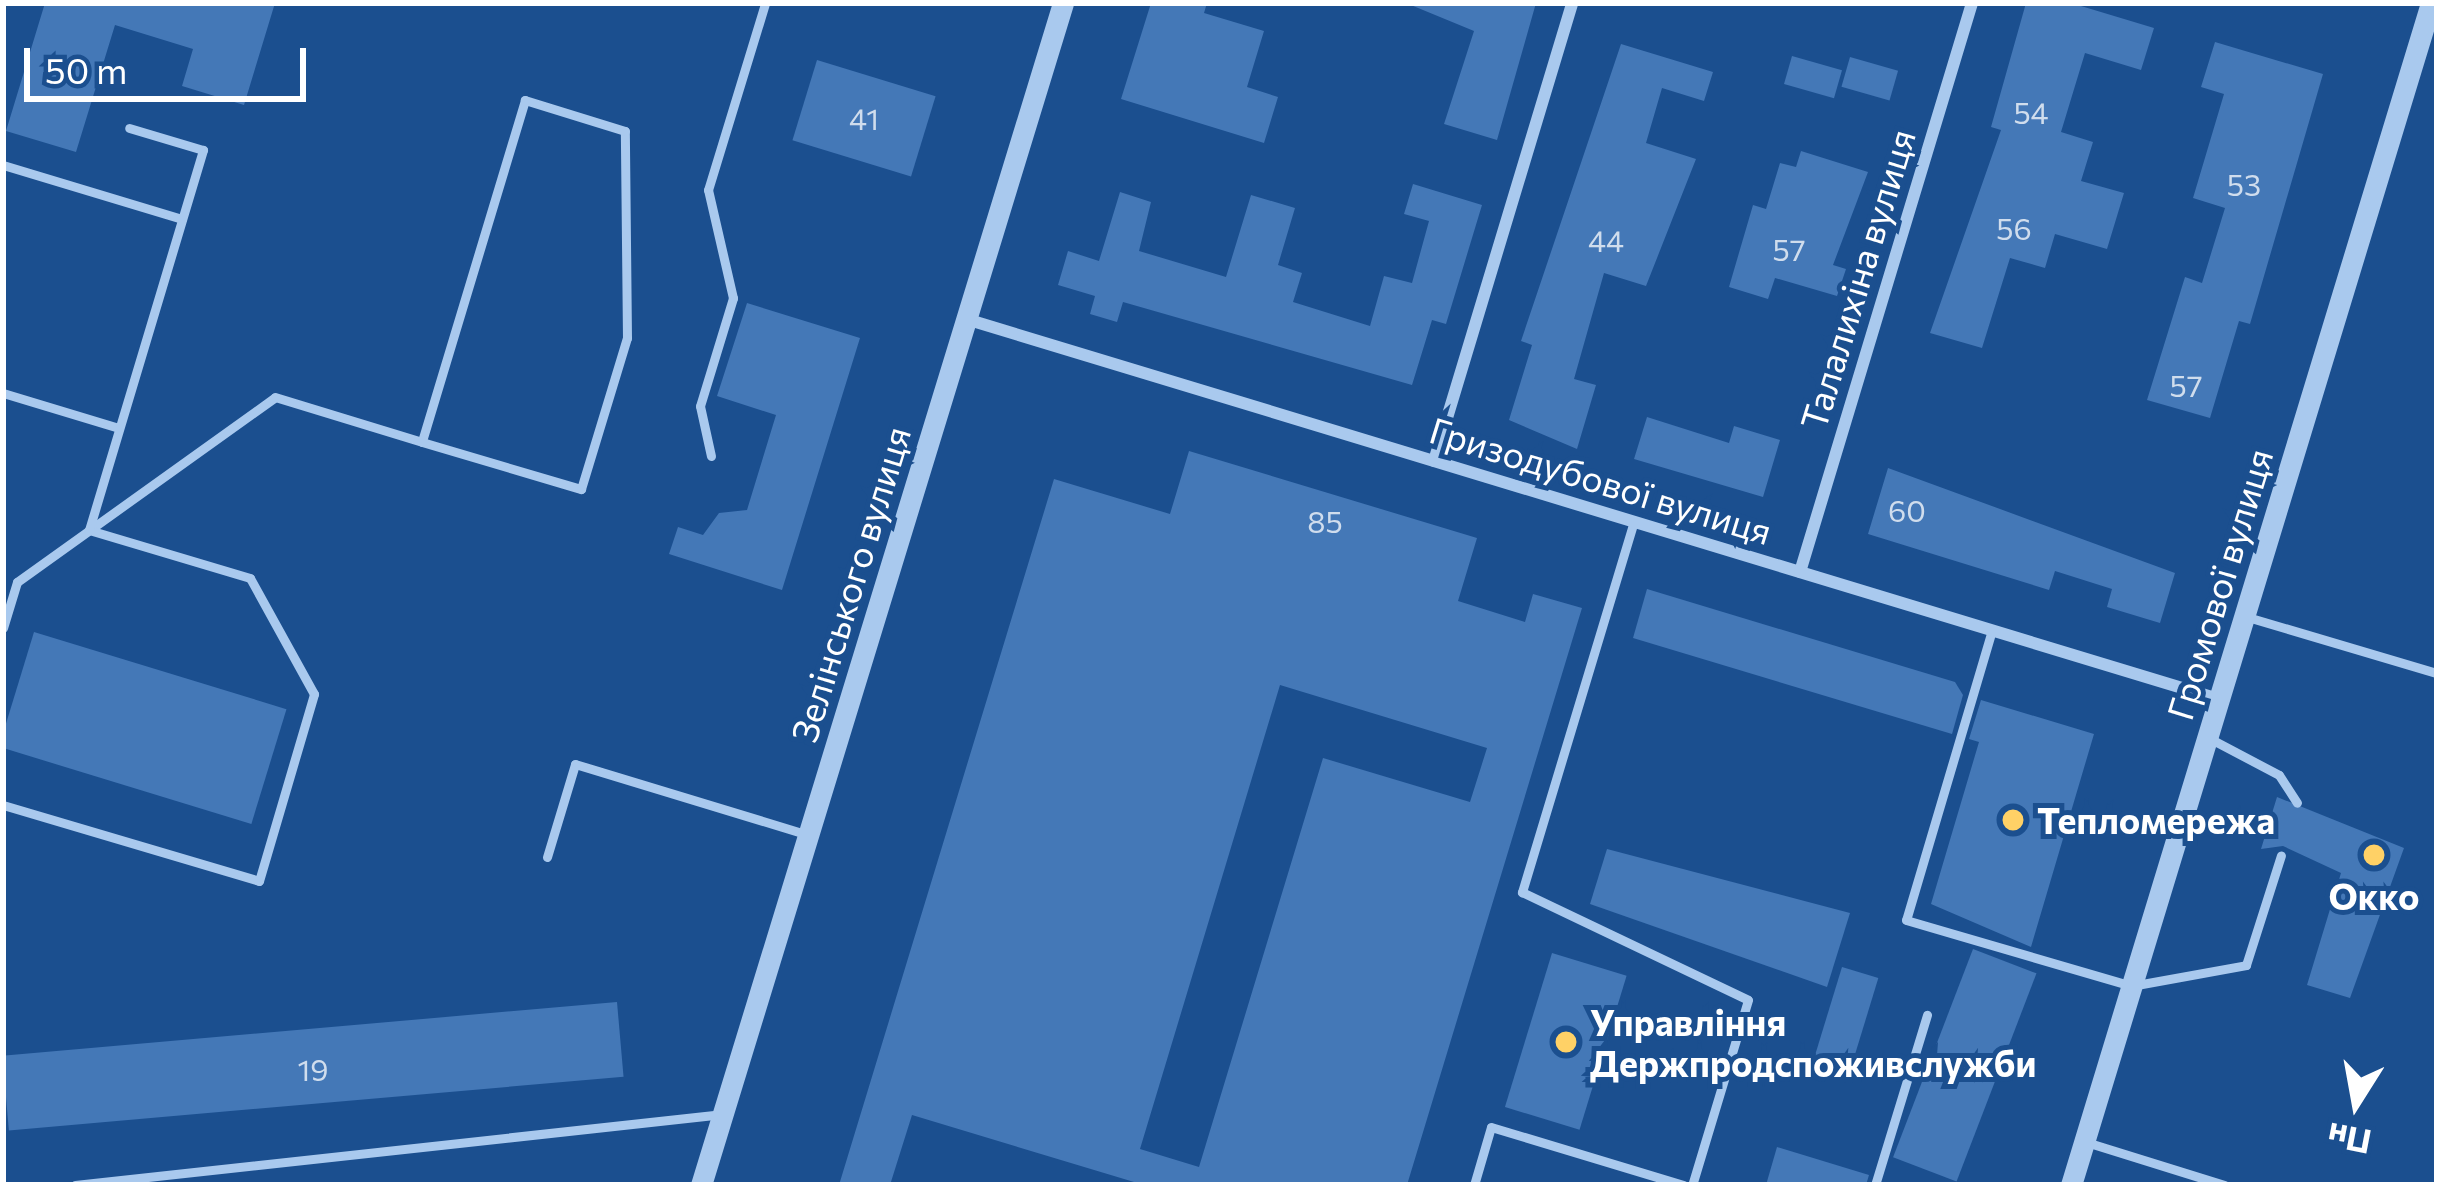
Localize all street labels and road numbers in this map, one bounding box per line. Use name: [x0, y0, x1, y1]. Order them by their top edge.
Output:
street label: Талалихіна вулиця: [1791, 124, 1923, 434]
street label: Гризодубової вулиця: [1425, 407, 1777, 553]
street label: Зелінського вулиця: [781, 421, 919, 747]
street label: Громової вулиця: [2157, 443, 2281, 725]

